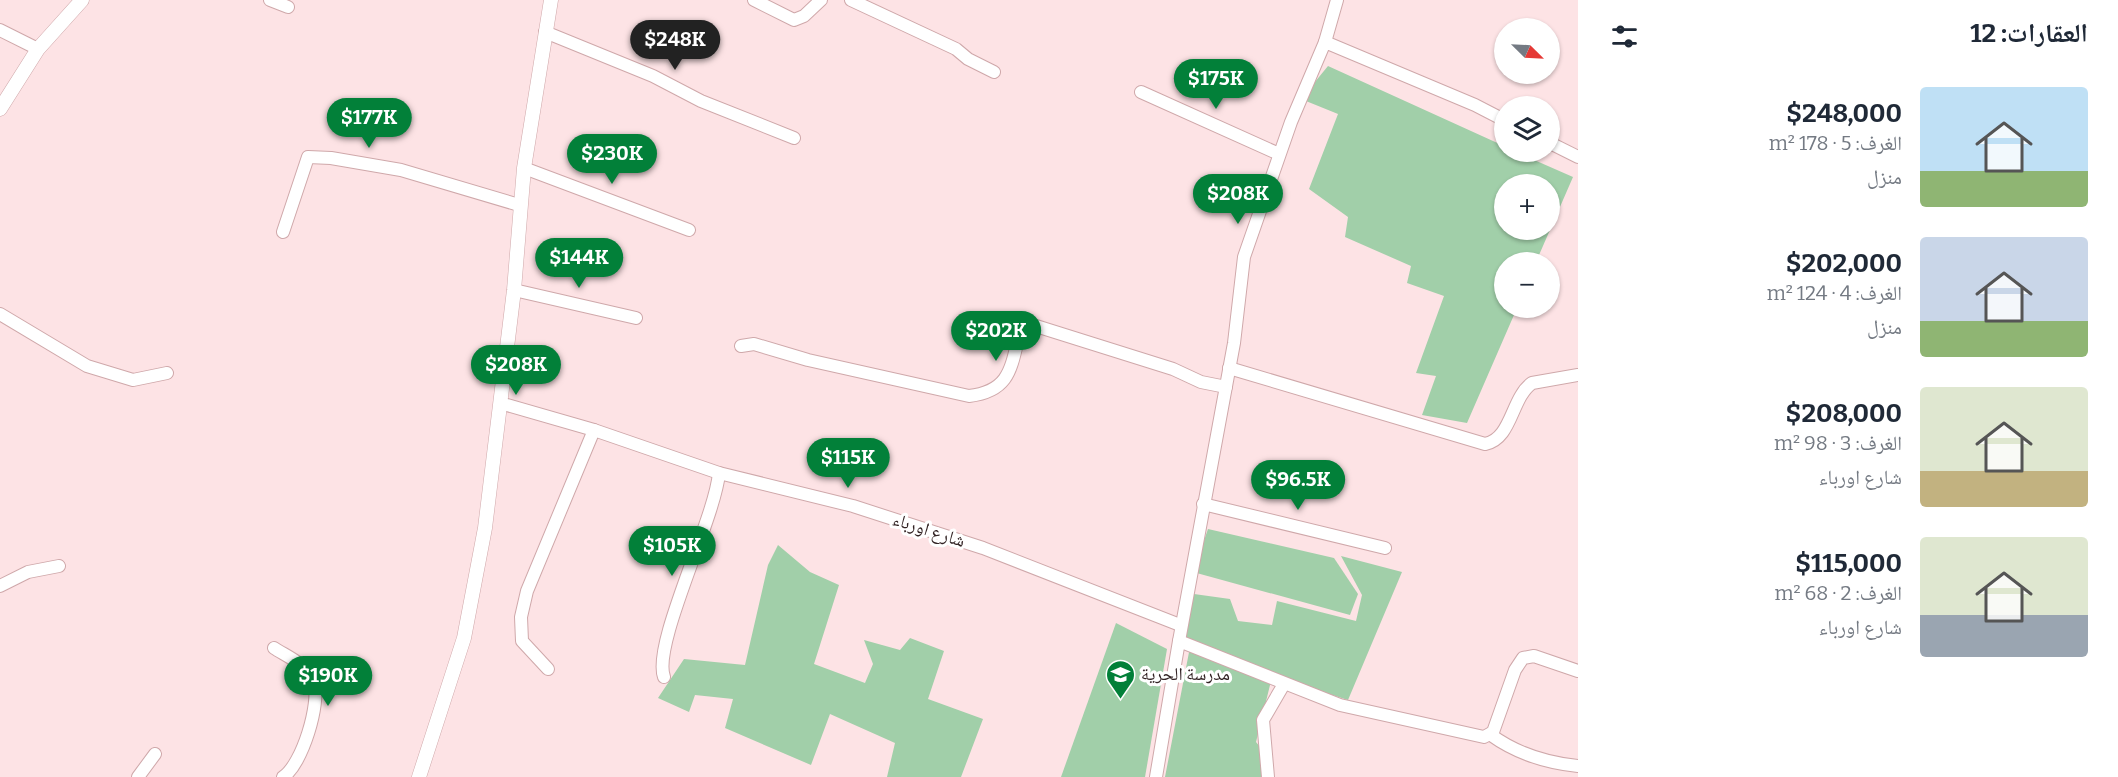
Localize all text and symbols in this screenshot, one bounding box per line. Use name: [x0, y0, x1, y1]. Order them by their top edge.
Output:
north arrow: [1494, 18, 1560, 84]
map controls: [1494, 18, 1560, 318]
text: العقارات: 12: [1970, 18, 2088, 49]
pin: $248K: [633, 20, 717, 71]
icon: filters: [1608, 20, 1641, 53]
text: $248K: [644, 27, 706, 51]
pin: $175K: [1174, 59, 1258, 110]
text: $175K: [1188, 66, 1244, 90]
button: layers: [1494, 96, 1560, 162]
pin: $177K: [327, 98, 411, 149]
text: $248,000: [1786, 98, 1902, 129]
text: $177K: [341, 105, 397, 129]
icon: home: [1968, 111, 2040, 183]
text: الغرف: 5 · 178 m²: [1769, 131, 1902, 155]
pin: $230K: [570, 134, 654, 185]
text: $230K: [581, 141, 643, 165]
text: منزل: [1867, 165, 1902, 189]
pin: $208K: [1196, 174, 1280, 225]
button: +: [1494, 174, 1560, 240]
text: $208K: [1207, 181, 1269, 205]
pin: $144K: [537, 238, 621, 289]
text: $144K: [549, 245, 609, 269]
text: $202,000: [1786, 248, 1902, 279]
button: −: [1494, 252, 1560, 318]
icon: home: [1968, 261, 2040, 333]
text: الغرف: 4 · 124 m²: [1767, 281, 1902, 305]
pin: $202K: [954, 311, 1038, 362]
text: منزل: [1867, 315, 1902, 339]
text: $202K: [965, 318, 1027, 342]
pin: $208K: [474, 345, 558, 396]
text: $208K: [485, 352, 547, 376]
text: $208,000: [1786, 398, 1902, 429]
icon: home: [1968, 411, 2040, 483]
text: الغرف: 3 · 98 m²: [1774, 431, 1902, 455]
pin: $115K: [806, 438, 890, 489]
text: $115K: [821, 445, 875, 469]
pin: $96.5K: [1249, 460, 1347, 511]
text: شارع اورباء: [1819, 465, 1902, 489]
text: $96.5K: [1265, 467, 1331, 491]
street label: شارع اورباء: [890, 508, 968, 552]
pin: $105K: [630, 526, 714, 577]
text: $105K: [643, 533, 701, 557]
text: $115,000: [1795, 548, 1902, 579]
icon: home: [1968, 561, 2040, 633]
text: الغرف: 2 · 68 m²: [1774, 581, 1902, 605]
text: شارع اورباء: [1819, 615, 1902, 639]
pin: $190K: [286, 656, 370, 707]
school or university icon: مدرسة الحرية: [1104, 658, 1136, 700]
text: $190K: [298, 663, 358, 687]
place label: مدرسة الحرية: [1141, 663, 1230, 685]

